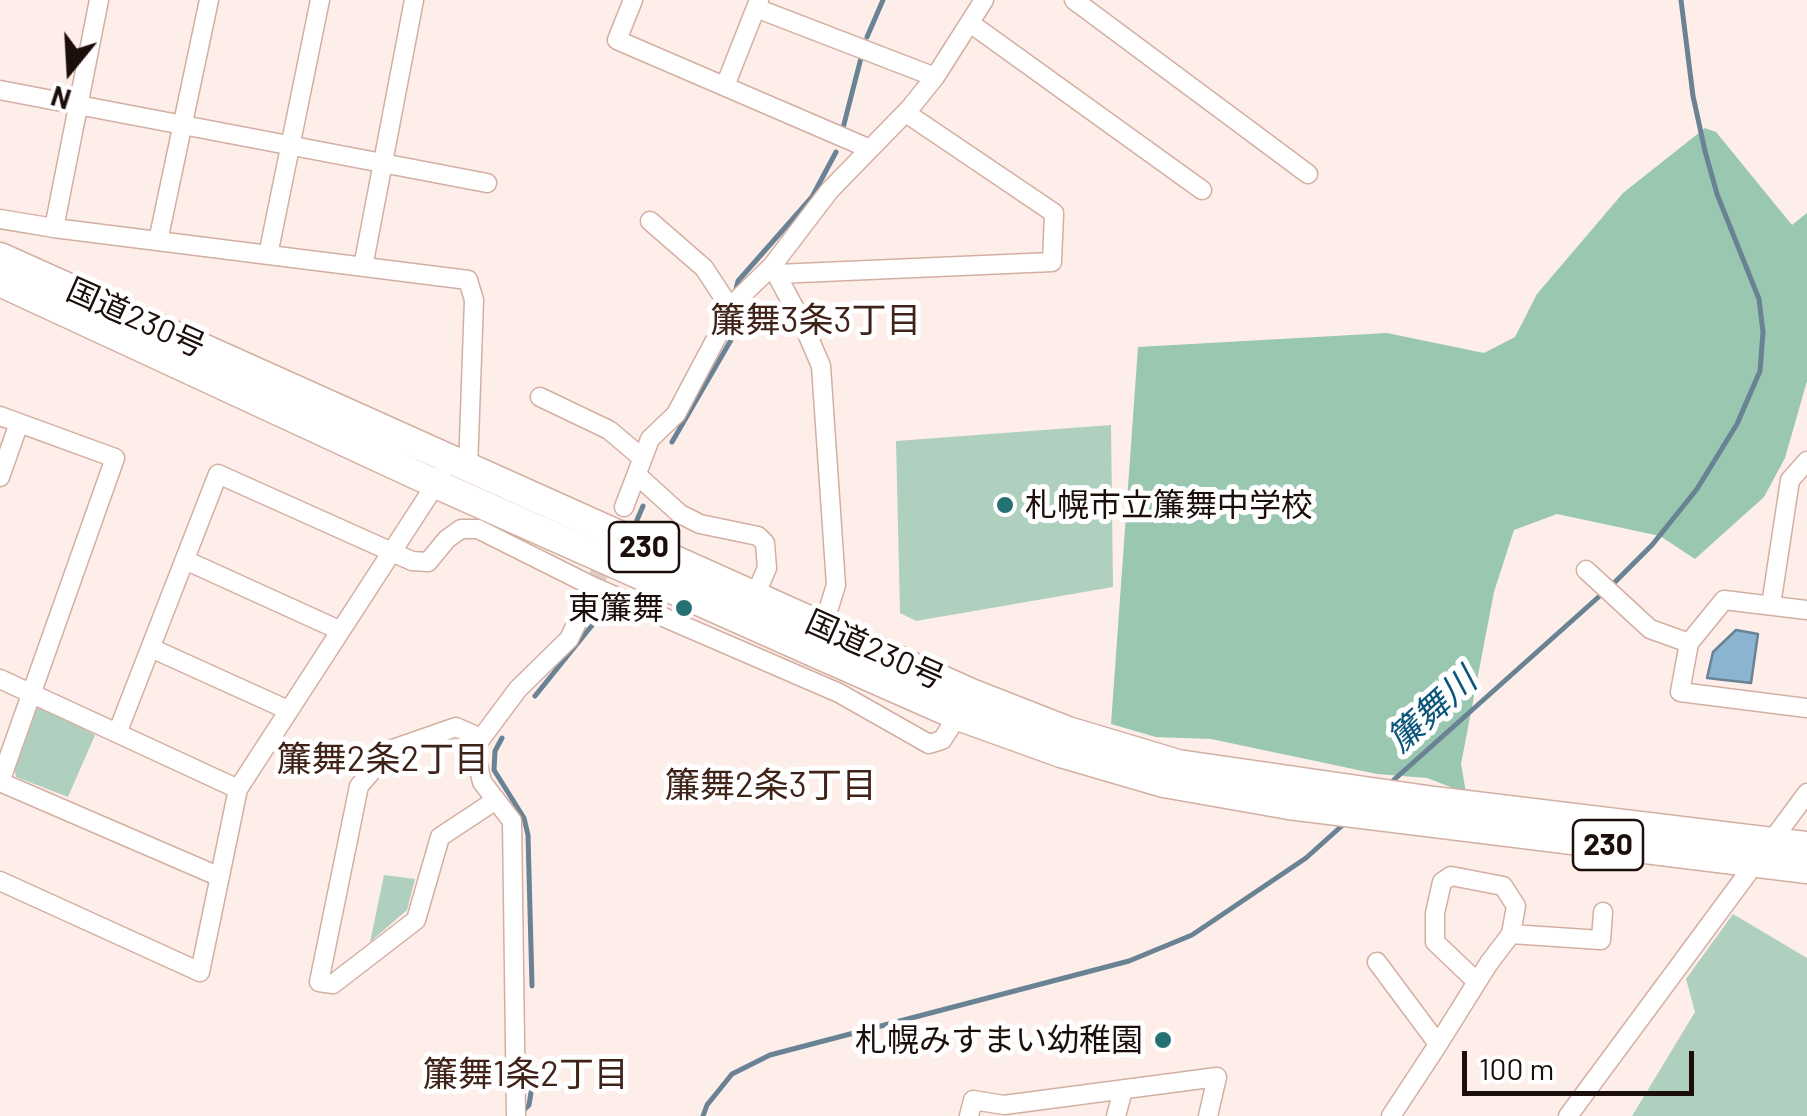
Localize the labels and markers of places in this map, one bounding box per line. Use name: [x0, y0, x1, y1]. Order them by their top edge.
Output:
place label: 札幌市立簾舞中学校: [1025, 486, 1313, 524]
marker: 札幌市立簾舞中学校: [994, 494, 1016, 516]
place label: 東簾舞: [568, 589, 664, 627]
marker: 東簾舞: [673, 597, 695, 619]
place label: 札幌みすまい幼稚園: [855, 1021, 1143, 1059]
marker: 札幌みすまい幼稚園: [1152, 1029, 1174, 1051]

